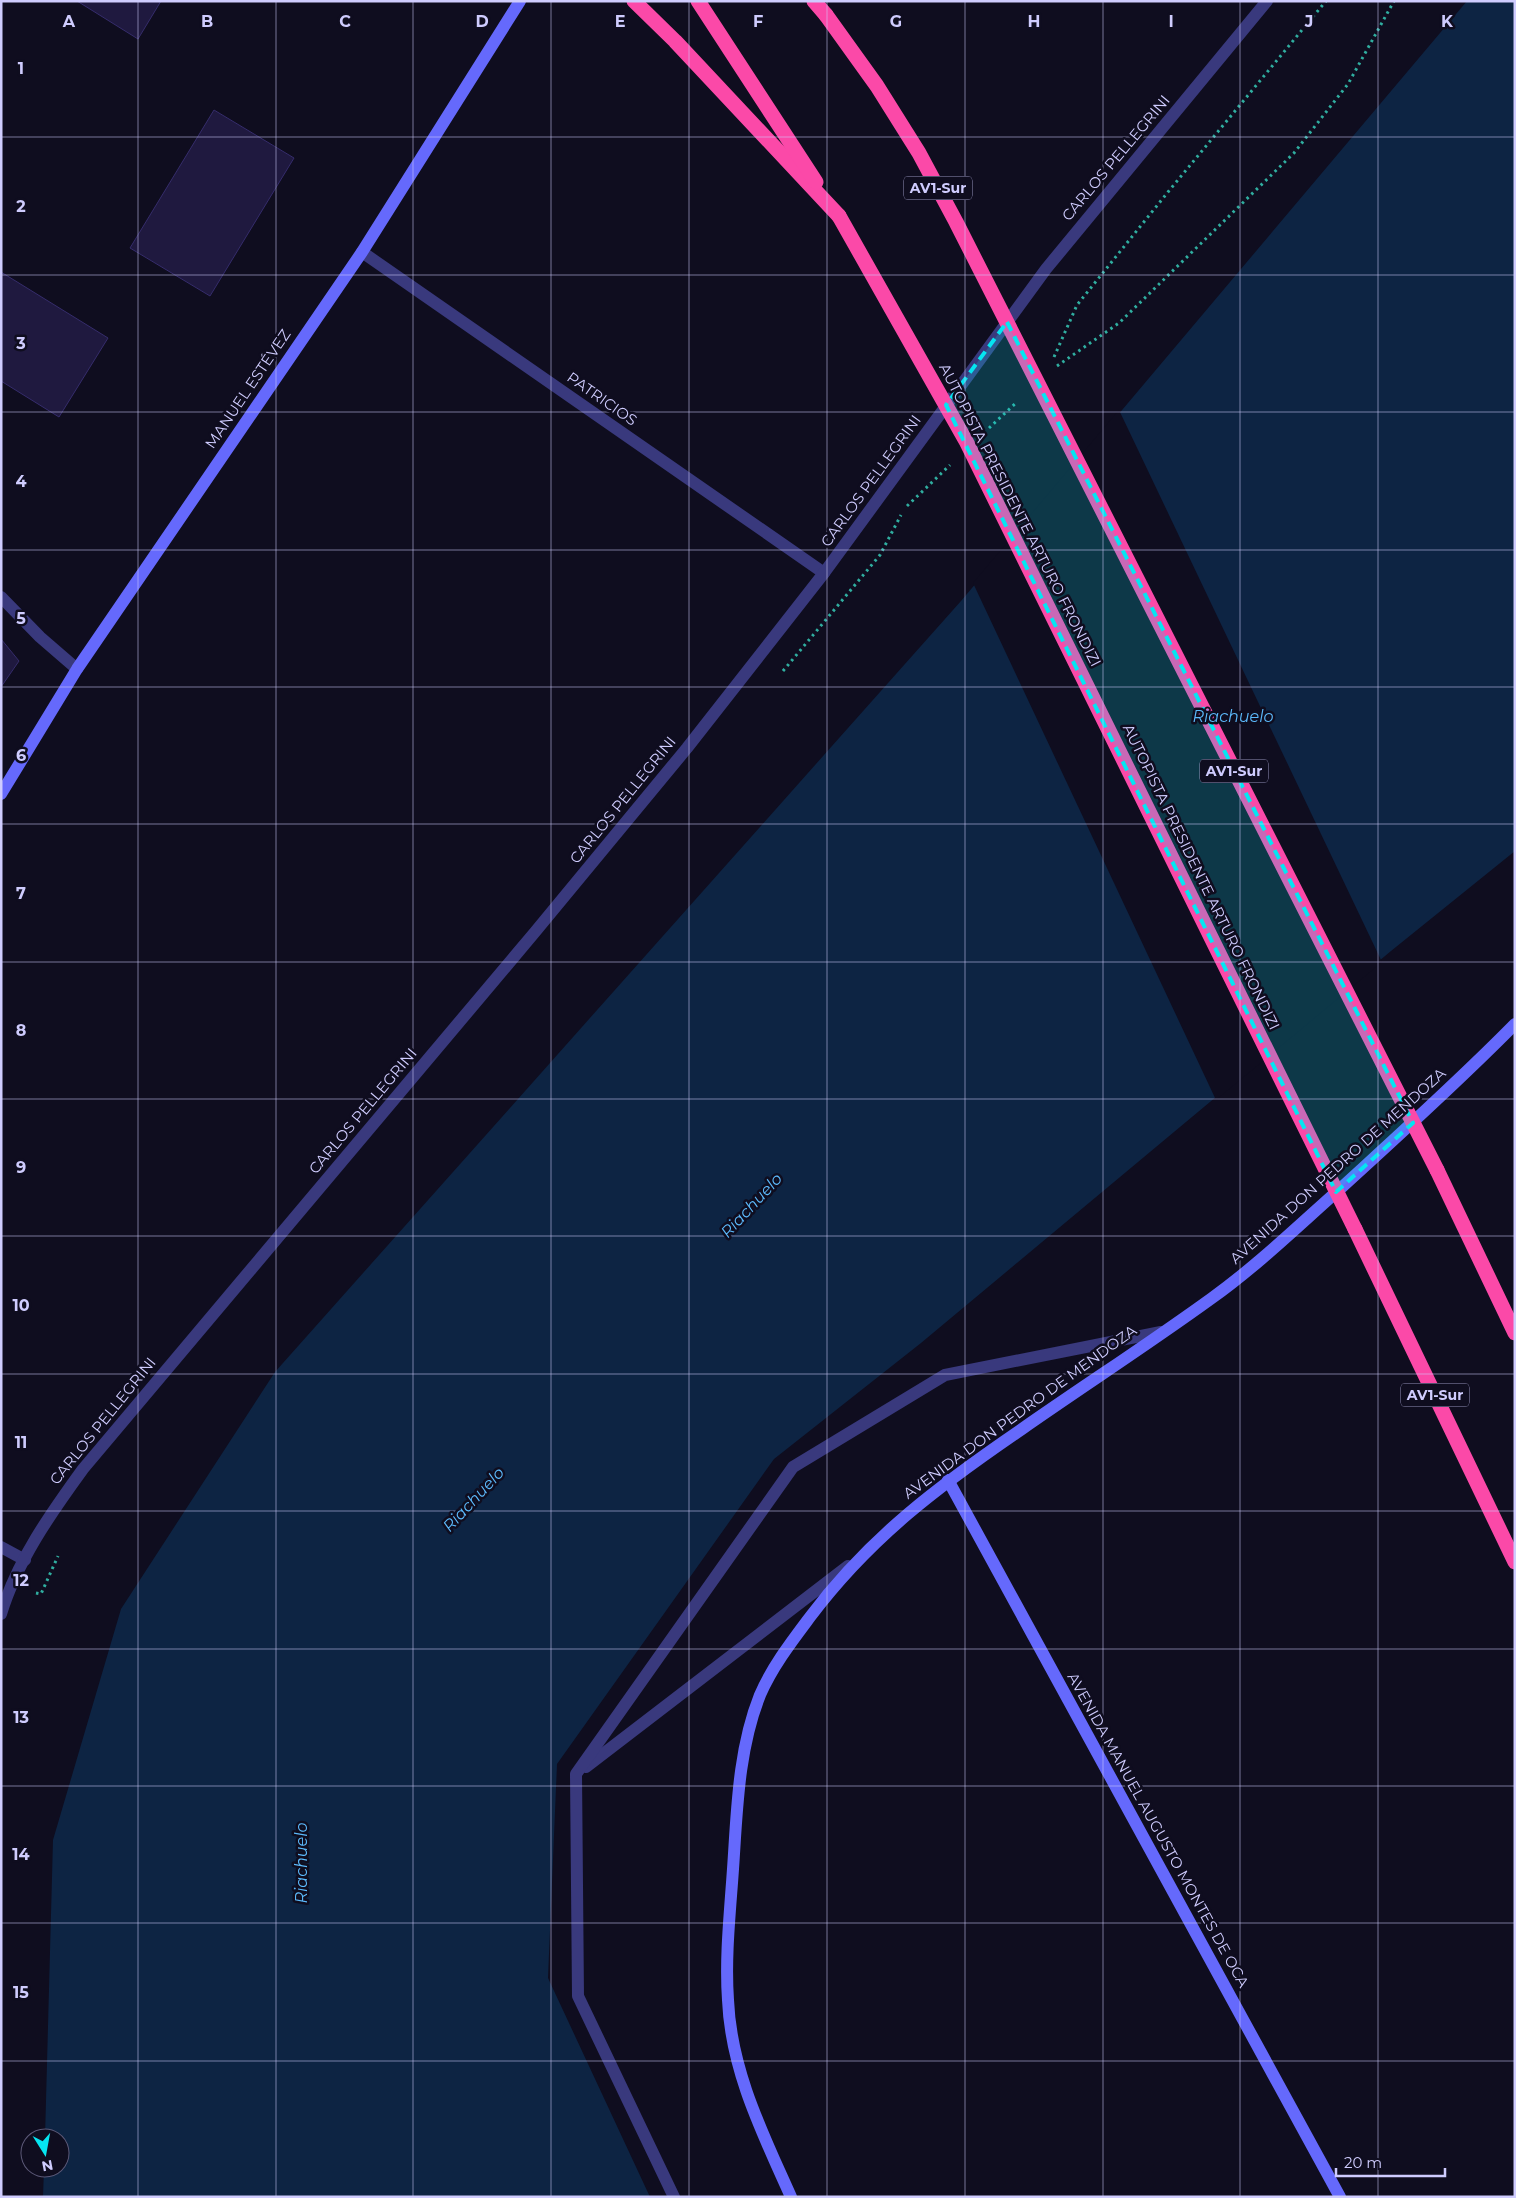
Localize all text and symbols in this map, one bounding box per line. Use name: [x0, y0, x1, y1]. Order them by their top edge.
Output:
text: A: [62, 12, 76, 31]
text: B: [201, 12, 213, 31]
text: C: [339, 12, 351, 31]
text: D: [475, 12, 489, 31]
text: E: [615, 12, 625, 31]
text: F: [753, 12, 763, 31]
text: G: [890, 12, 902, 31]
text: H: [1028, 12, 1040, 31]
text: I: [1168, 12, 1174, 31]
text: J: [1304, 12, 1313, 31]
text: K: [1441, 12, 1454, 31]
text: 1: [18, 59, 24, 78]
street label: CARLOS PELLEGRINI: [1057, 91, 1174, 224]
road number: AV1-Sur: [904, 177, 972, 200]
text: 2: [16, 197, 26, 216]
street label: MANUEL ESTÉVEZ: [201, 325, 295, 452]
text: 3: [15, 334, 26, 353]
street label: AUTOPISTA PRESIDENTE ARTURO FRONDIZI: [935, 360, 1106, 670]
street label: PATRICIOS: [564, 367, 641, 430]
street label: CARLOS PELLEGRINI: [816, 411, 925, 550]
text: 4: [15, 472, 27, 491]
text: 5: [16, 609, 26, 628]
water label: Riachuelo: [1192, 707, 1274, 726]
street label: AUTOPISTA PRESIDENTE ARTURO FRONDIZI: [1119, 721, 1284, 1033]
street label: CARLOS PELLEGRINI: [565, 732, 680, 867]
text: 6: [16, 746, 26, 765]
road number: AV1-Sur: [1200, 759, 1268, 782]
text: 7: [16, 884, 26, 903]
text: 8: [16, 1021, 26, 1040]
street label: CARLOS PELLEGRINI: [304, 1044, 421, 1177]
street label: AVENIDA DON PEDRO DE MENDOZA: [1226, 1063, 1450, 1268]
text: 9: [16, 1158, 26, 1177]
water label: Riachuelo: [717, 1169, 786, 1242]
text: 10: [12, 1296, 30, 1315]
street label: AVENIDA DON PEDRO DE MENDOZA: [899, 1320, 1140, 1503]
street label: CARLOS PELLEGRINI: [45, 1353, 160, 1488]
road number: AV1-Sur: [1401, 1384, 1469, 1406]
text: 11: [15, 1433, 27, 1452]
water label: Riachuelo: [439, 1463, 508, 1536]
text: 12: [13, 1571, 29, 1590]
street label: AVENIDA MANUEL AUGUSTO MONTES DE OCA: [1064, 1669, 1253, 1991]
text: 13: [13, 1708, 29, 1727]
water label: Riachuelo: [292, 1822, 311, 1904]
text: 14: [12, 1845, 30, 1864]
text: 15: [13, 1983, 29, 2002]
north arrow: [20, 2128, 70, 2178]
scale bar: [1336, 2146, 1445, 2178]
text: 20 m: [1344, 2153, 1382, 2172]
text: N: [40, 2156, 55, 2176]

